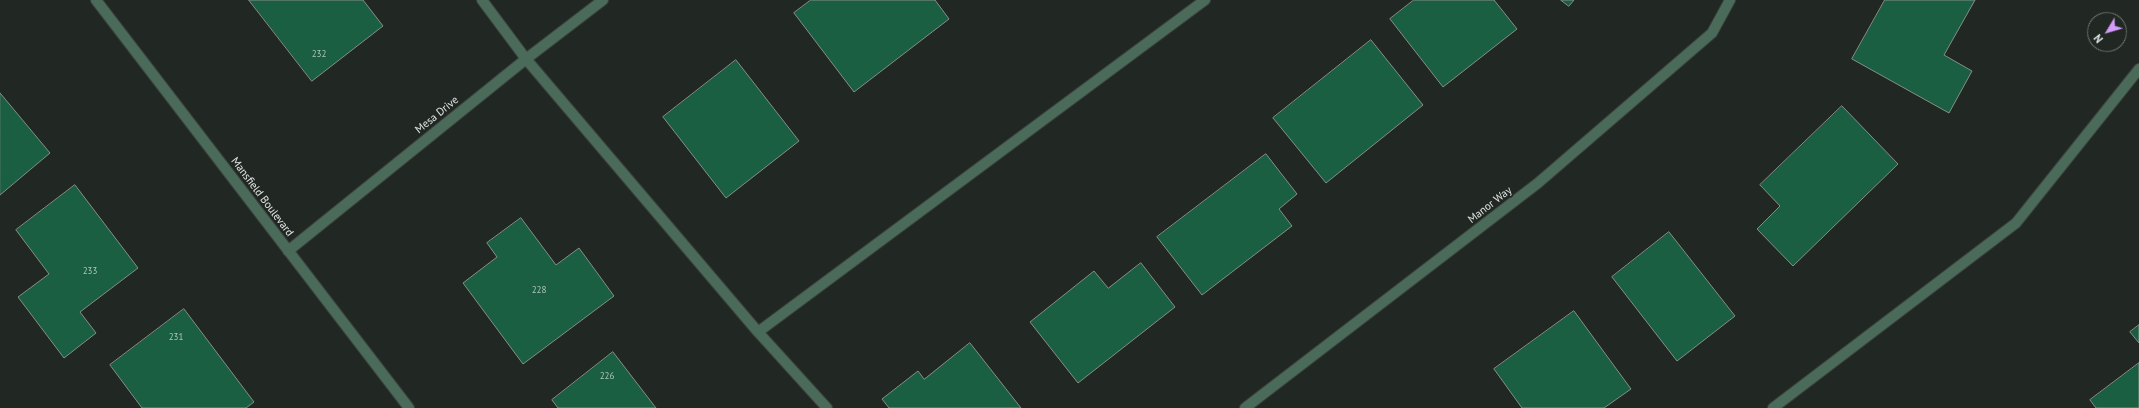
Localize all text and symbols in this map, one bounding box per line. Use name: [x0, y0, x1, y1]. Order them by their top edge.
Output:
north arrow: [2087, 12, 2127, 52]
text: N: [2091, 32, 2106, 46]
house number: 232: [312, 49, 326, 59]
street label: Mesa Drive: [413, 94, 461, 136]
street label: Mansfield Boulevard: [228, 155, 296, 239]
street label: Manor Way: [1465, 184, 1515, 226]
house number: 233: [83, 266, 97, 276]
house number: 228: [532, 285, 546, 295]
house number: 231: [169, 332, 183, 342]
house number: 226: [600, 371, 614, 381]

